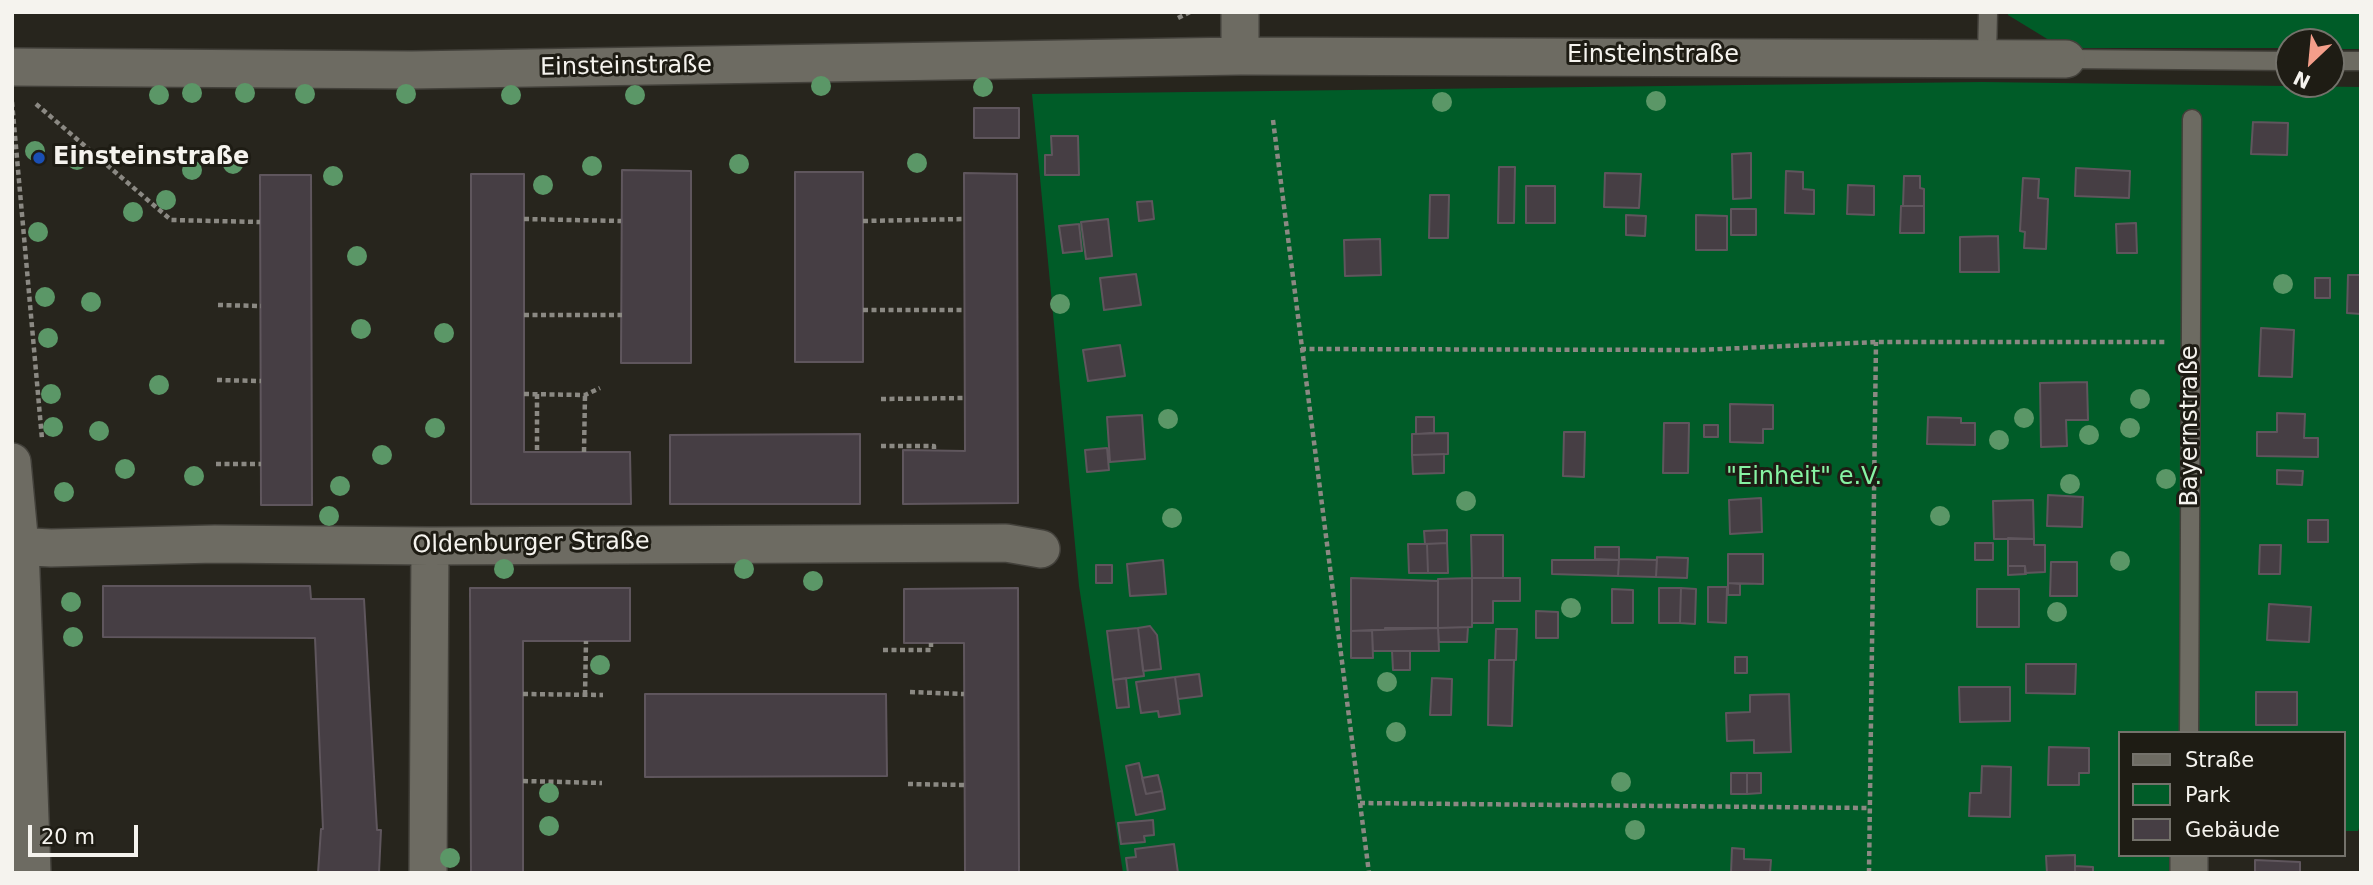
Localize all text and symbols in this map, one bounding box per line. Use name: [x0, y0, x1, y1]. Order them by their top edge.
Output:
north arrow: [2275, 28, 2345, 98]
street label: Einsteinstraße: [1567, 42, 1739, 70]
street label: Einsteinstraße: [540, 51, 712, 83]
text: N: [2290, 67, 2314, 93]
place label: Einsteinstraße: [53, 144, 249, 172]
marker: Einsteinstraße: [31, 150, 47, 166]
street label: Bayernstraße: [2177, 345, 2205, 507]
park label: "Einheit" e.V.: [1726, 464, 1882, 492]
street label: Oldenburger Straße: [412, 528, 650, 560]
legend: [2118, 731, 2345, 857]
text: Straße: [2185, 748, 2254, 772]
text: Park: [2185, 783, 2230, 807]
scale bar: [32, 812, 142, 856]
text: Gebäude: [2185, 818, 2280, 842]
text: 20 m: [41, 825, 95, 849]

